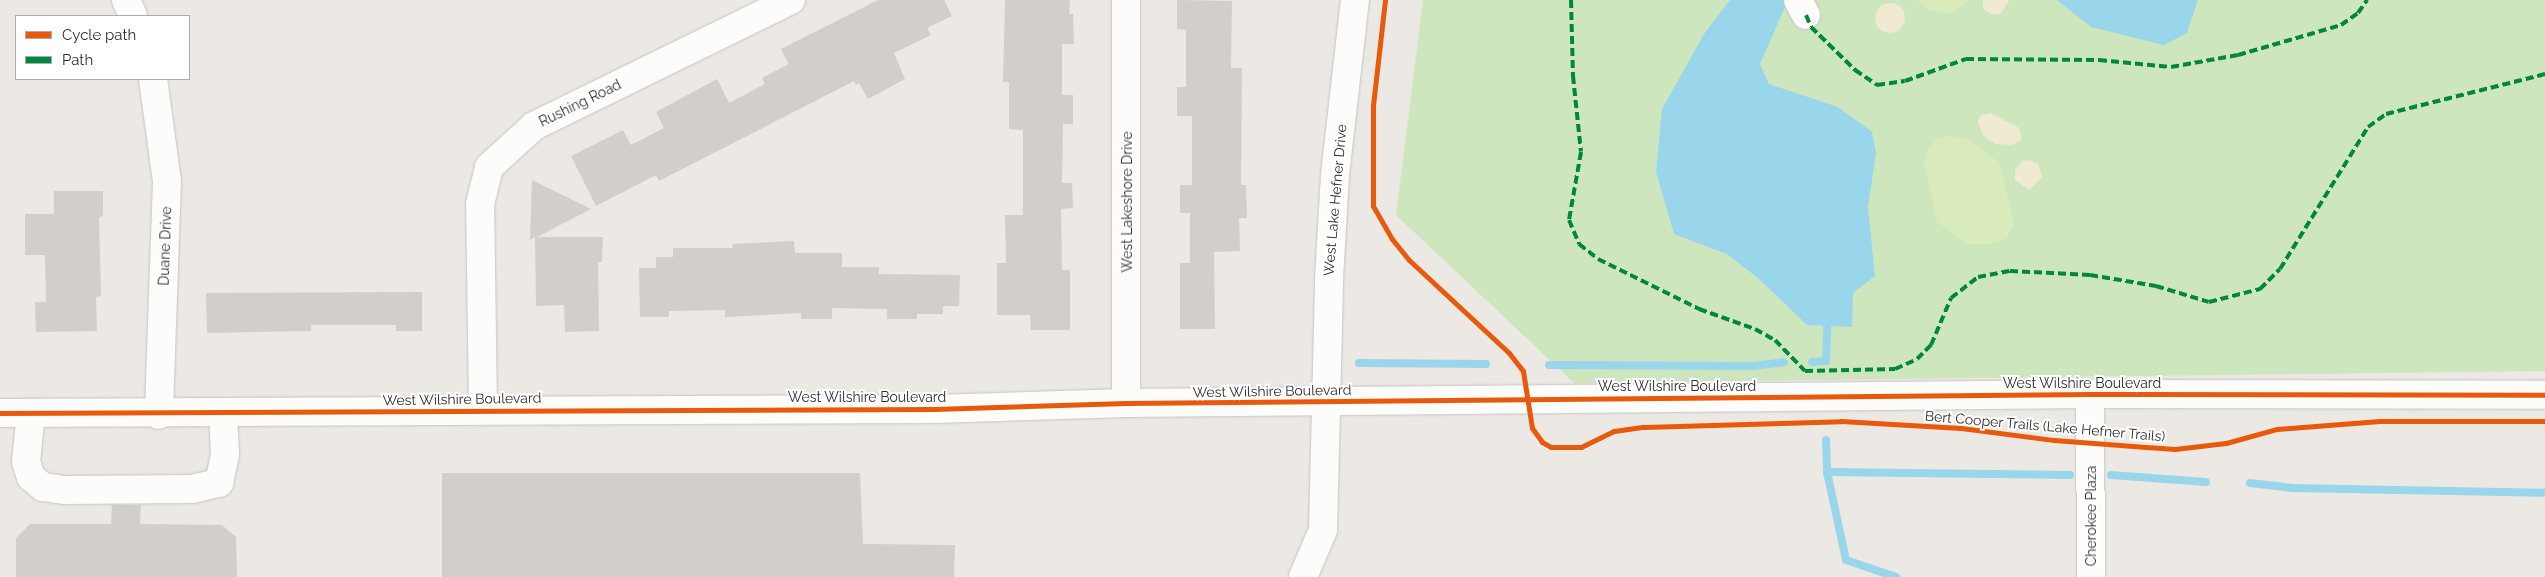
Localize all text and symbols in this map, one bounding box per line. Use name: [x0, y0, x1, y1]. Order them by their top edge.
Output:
legend: [15, 15, 190, 80]
text: Cycle path: [62, 26, 136, 44]
text: Path: [62, 51, 93, 69]
street label: Rushing Road: [536, 76, 624, 130]
street label: West Lake Hefner Drive: [1320, 123, 1350, 277]
street label: West Lakeshore Drive: [1119, 131, 1135, 273]
street label: Duane Drive: [155, 206, 175, 286]
street label: West Wilshire Boulevard: [2002, 375, 2162, 391]
street label: West Wilshire Boulevard: [1597, 378, 1757, 394]
street label: West Wilshire Boulevard: [1192, 381, 1352, 401]
street label: West Wilshire Boulevard: [382, 389, 542, 409]
street label: West Wilshire Boulevard: [787, 389, 947, 405]
street label: Bert Cooper Trails (Lake Hefner Trails): [1923, 407, 2167, 445]
street label: Cherokee Plaza: [2083, 466, 2099, 566]

